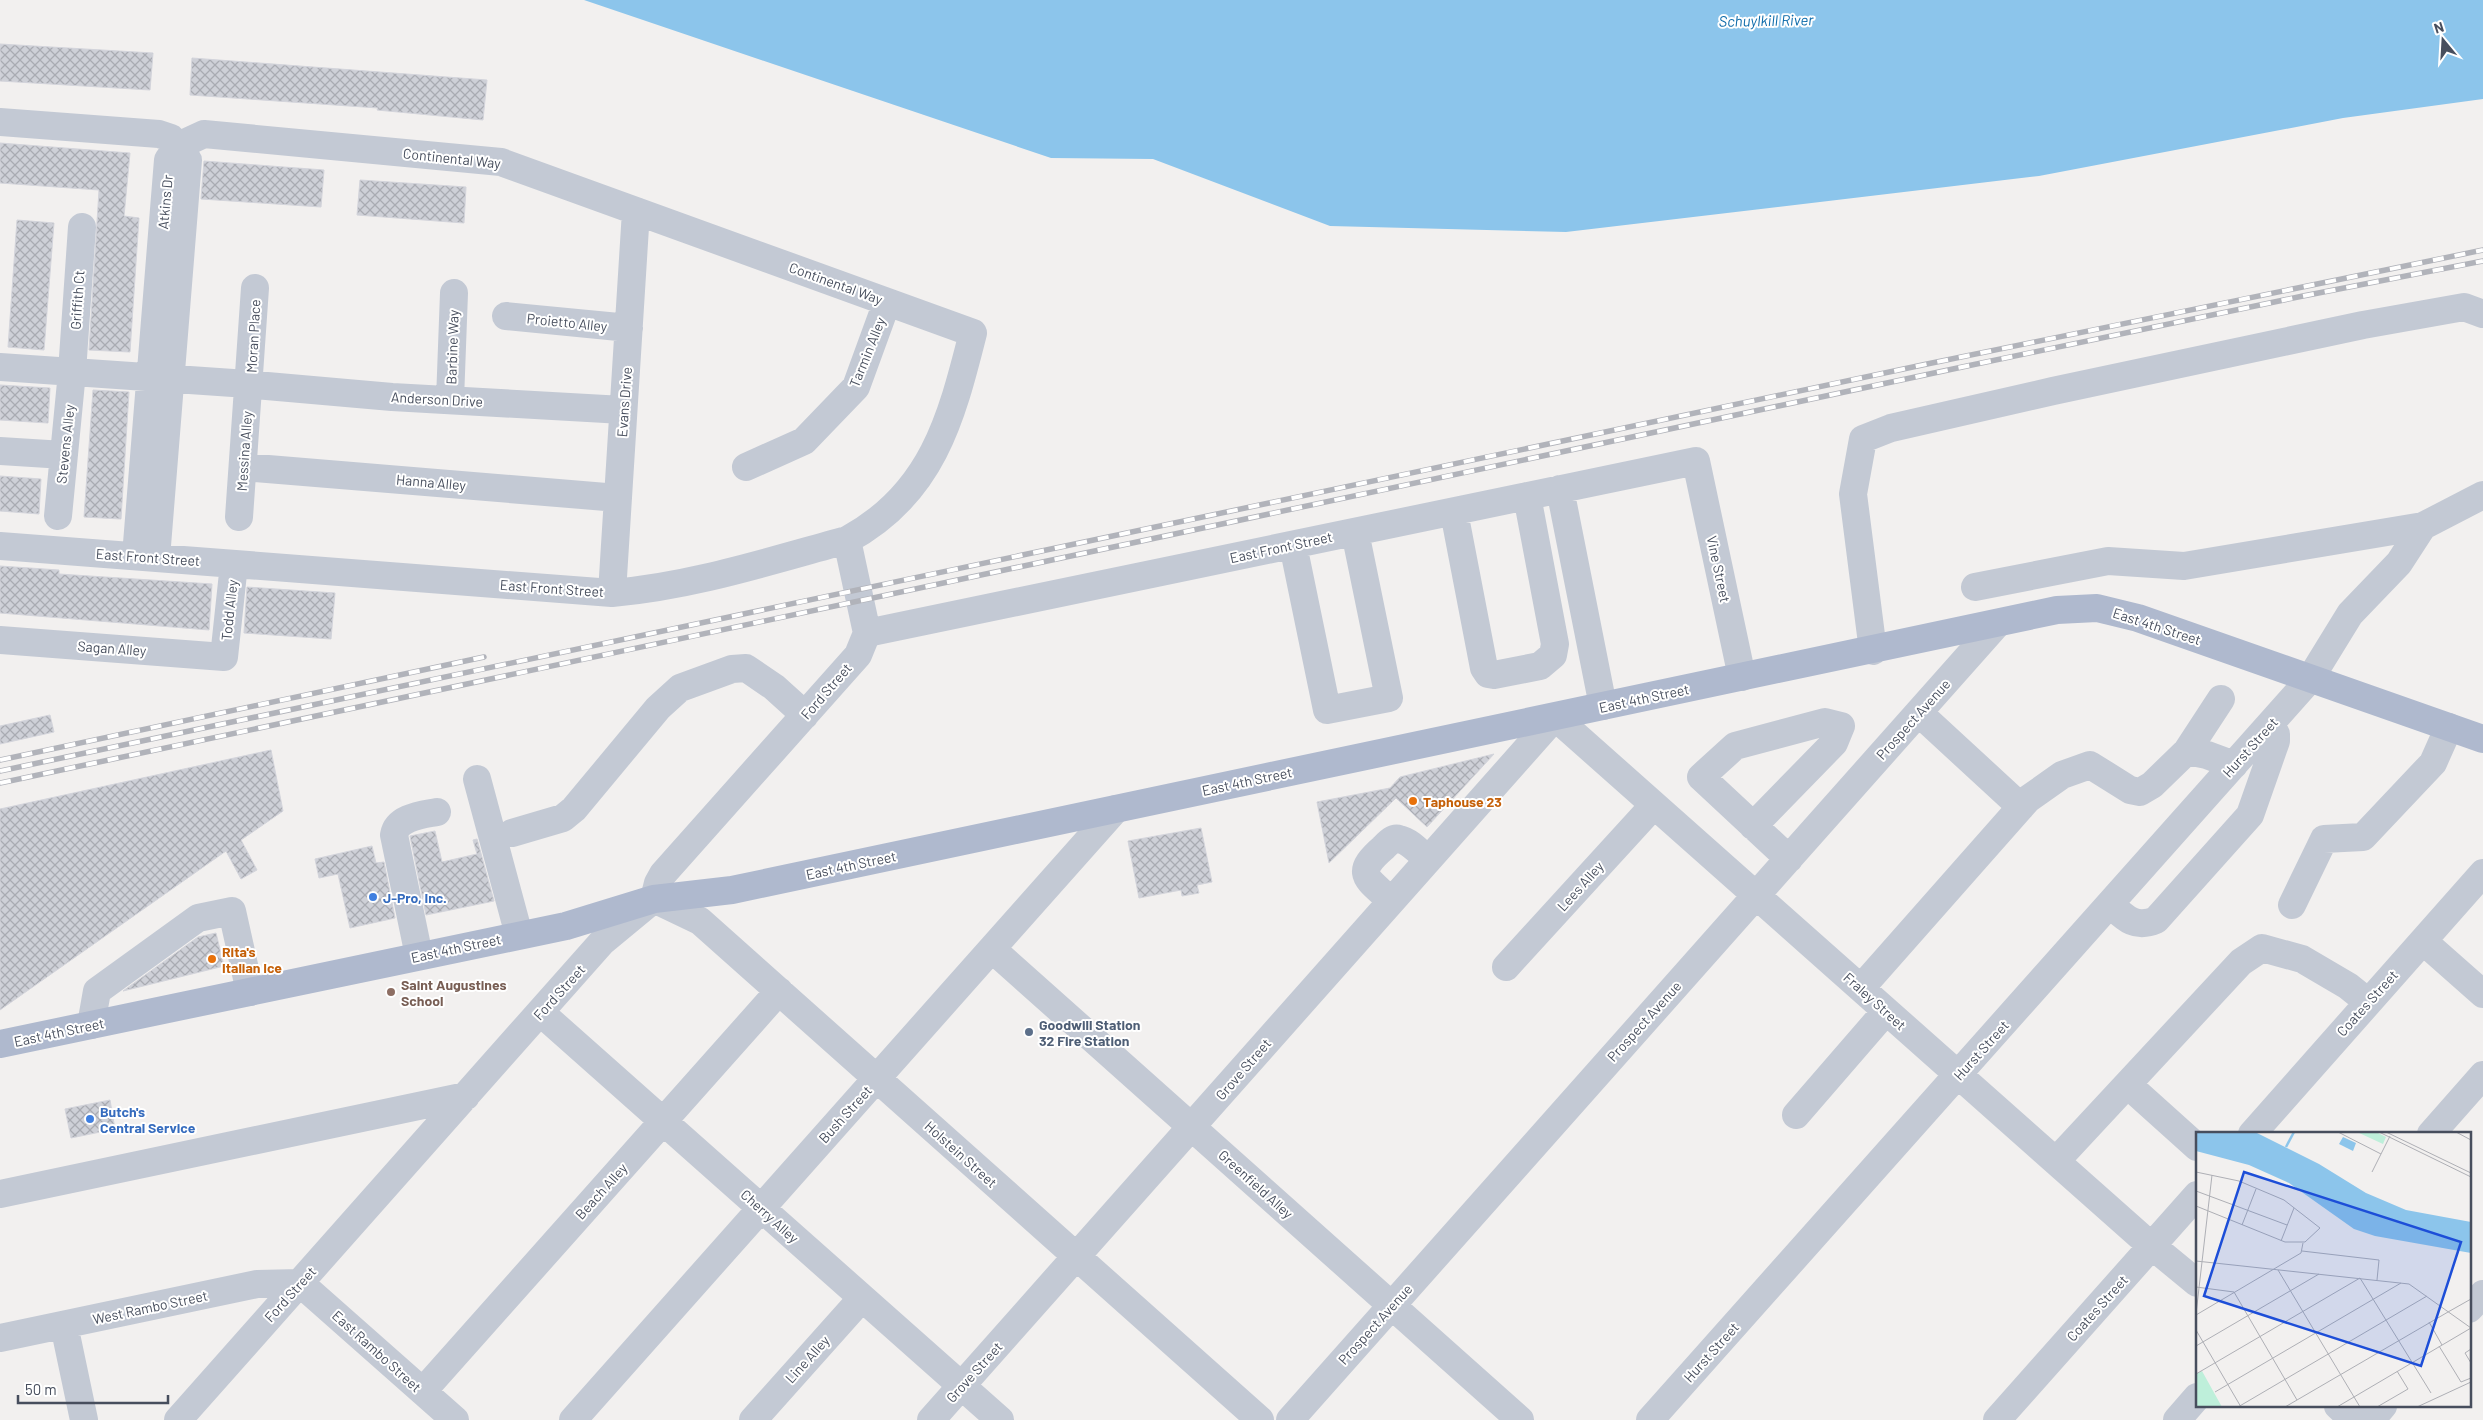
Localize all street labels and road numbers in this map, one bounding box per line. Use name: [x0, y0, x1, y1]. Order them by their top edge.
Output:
street label: Continental Way: [402, 144, 502, 172]
street label: Atkins Dr: [154, 174, 176, 230]
street label: Continental Way: [787, 258, 886, 308]
street label: Griffith Ct: [66, 270, 88, 330]
street label: Moran Place: [243, 299, 263, 373]
street label: Barbine Way: [442, 309, 462, 385]
street label: Proietto Alley: [526, 309, 609, 335]
street label: Tarmin Alley: [845, 314, 889, 390]
street label: Evans Drive: [613, 366, 635, 438]
street label: Anderson Drive: [391, 388, 483, 410]
street label: Stevens Alley: [52, 403, 78, 485]
street label: Messina Alley: [233, 410, 255, 492]
street label: Hanna Alley: [395, 470, 467, 494]
street label: East Front Street: [1228, 528, 1334, 566]
street label: Vine Street: [1704, 534, 1734, 604]
street label: East Front Street: [95, 545, 201, 569]
street label: East Front Street: [499, 576, 605, 600]
street label: Todd Alley: [217, 578, 241, 641]
street label: East 4th Street: [2111, 604, 2203, 648]
street label: Sagan Alley: [77, 637, 148, 659]
street label: Ford Street: [797, 659, 855, 723]
street label: Prospect Avenue: [1872, 675, 1954, 763]
street label: East 4th Street: [1597, 680, 1691, 716]
street label: Hurst Street: [2219, 714, 2281, 780]
street label: East 4th Street: [1200, 763, 1294, 799]
street label: East 4th Street: [804, 847, 898, 883]
street label: Lees Alley: [1553, 857, 1607, 914]
street label: East 4th Street: [409, 930, 503, 966]
street label: Ford Street: [530, 961, 588, 1023]
street label: Coates Street: [2333, 966, 2401, 1040]
street label: Fraley Street: [1840, 969, 1910, 1033]
street label: Prospect Avenue: [1603, 977, 1685, 1065]
street label: East 4th Street: [12, 1014, 106, 1050]
street label: Hurst Street: [1950, 1017, 2012, 1083]
street label: Grove Street: [1212, 1035, 1274, 1103]
street label: Bush Street: [815, 1082, 875, 1146]
street label: Holstein Street: [921, 1117, 1001, 1191]
street label: Greenfield Alley: [1215, 1146, 1297, 1222]
street label: Beach Alley: [571, 1159, 631, 1223]
street label: Cherry Alley: [738, 1186, 803, 1247]
street label: Ford Street: [261, 1263, 319, 1325]
street label: Coates Street: [2063, 1271, 2131, 1345]
street label: Prospect Avenue: [1334, 1280, 1416, 1368]
street label: West Rambo Street: [91, 1287, 209, 1327]
street label: East Rambo Street: [329, 1307, 425, 1395]
street label: Hurst Street: [1680, 1319, 1742, 1385]
street label: Line Alley: [781, 1331, 833, 1386]
street label: Grove Street: [942, 1338, 1006, 1406]

